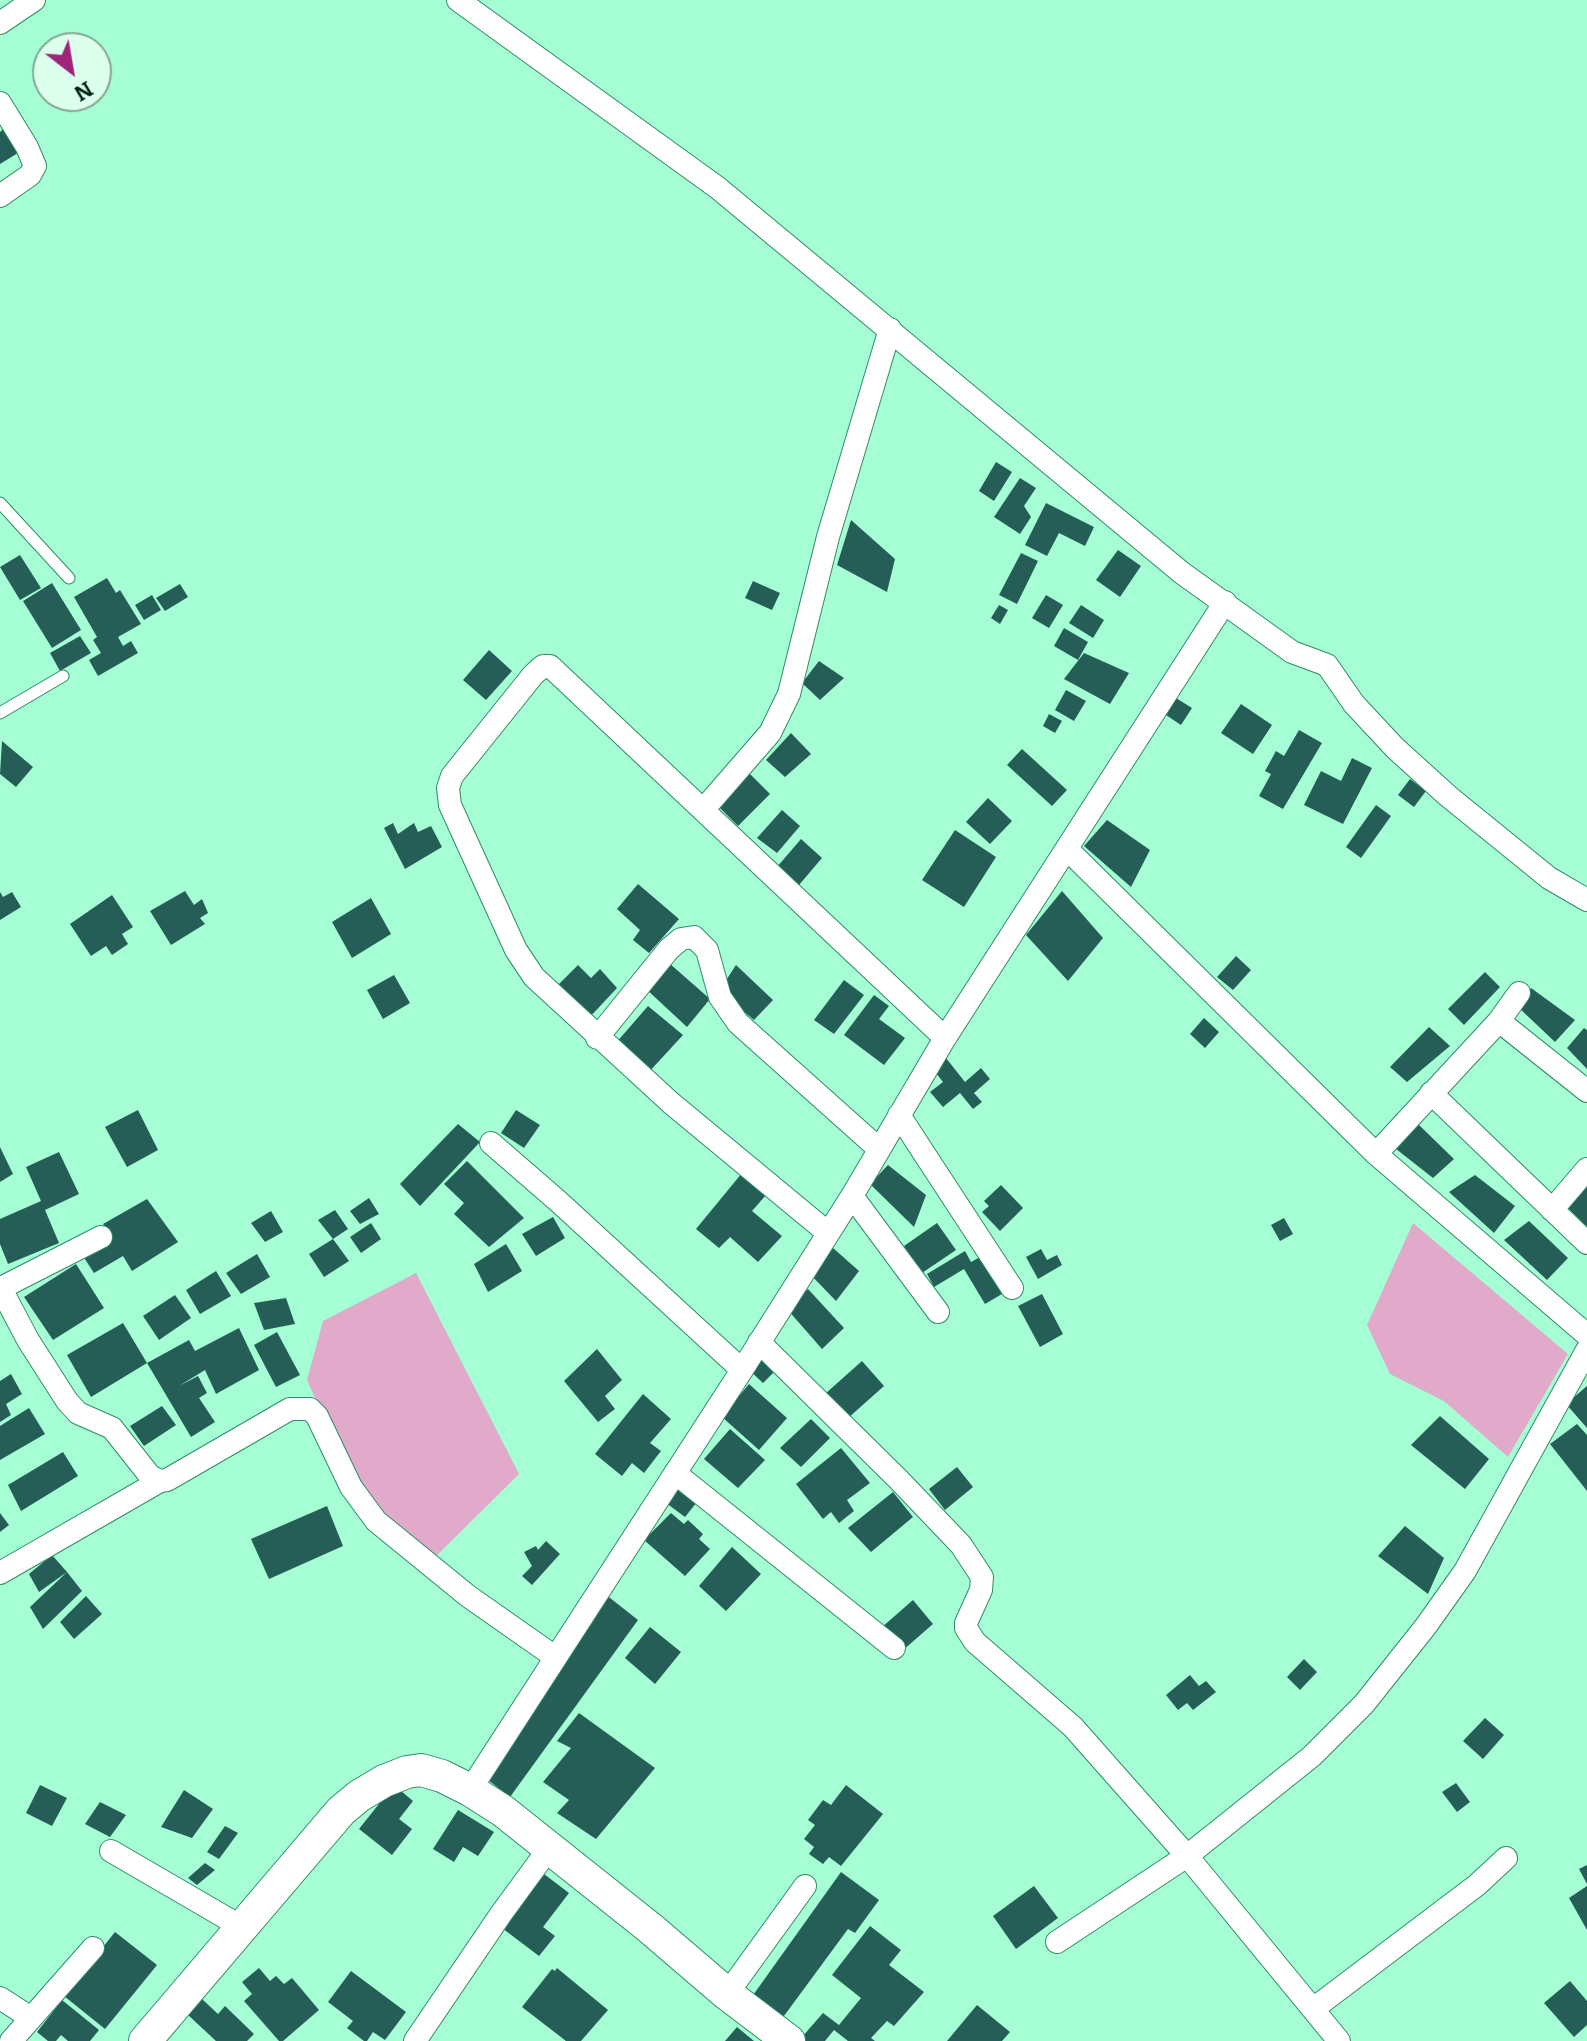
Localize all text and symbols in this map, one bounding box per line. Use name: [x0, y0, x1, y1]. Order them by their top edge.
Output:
north arrow: [32, 32, 112, 112]
text: N: [69, 75, 98, 107]

